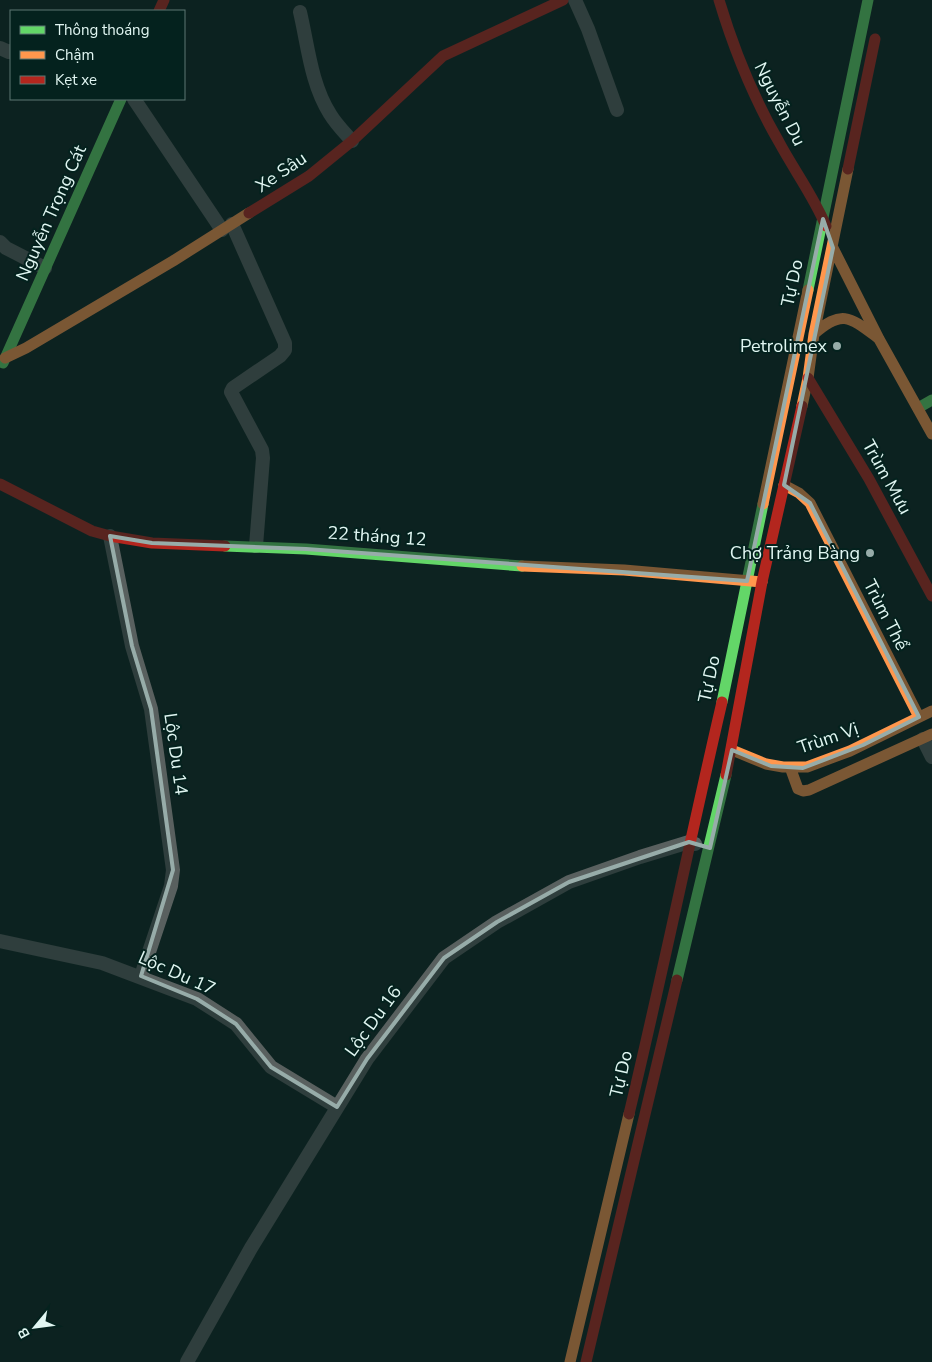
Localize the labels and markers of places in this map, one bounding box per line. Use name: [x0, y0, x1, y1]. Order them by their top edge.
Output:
place label: Petrolimex: [740, 334, 828, 358]
marker: Petrolimex: [831, 340, 843, 352]
place label: Chợ Trảng Bàng: [730, 541, 860, 565]
marker: Chợ Trảng Bàng: [864, 547, 876, 559]

